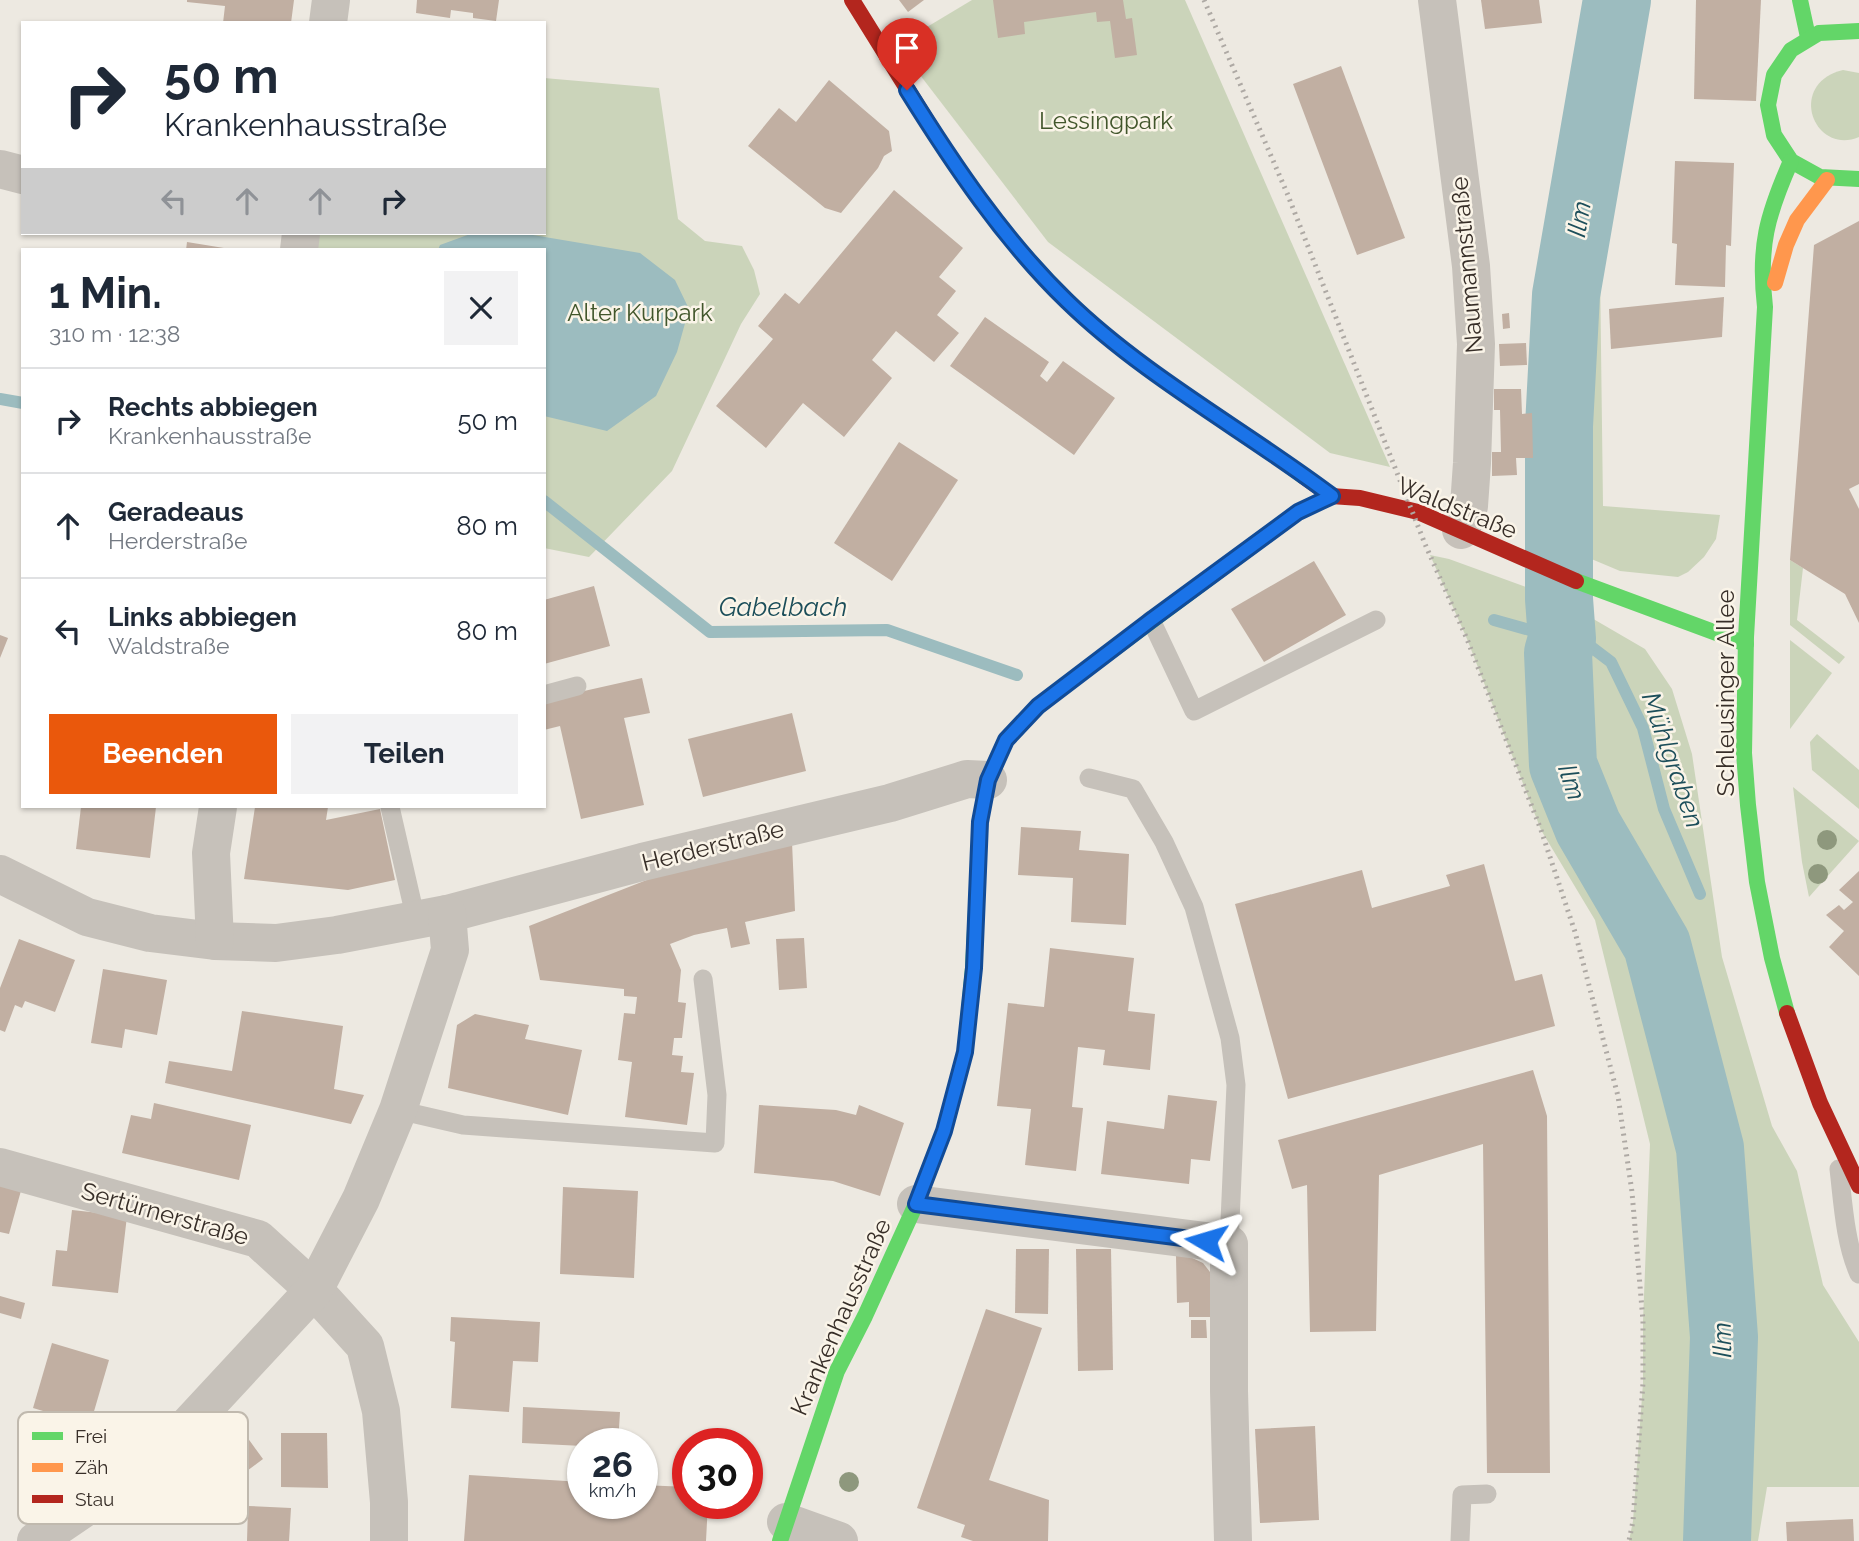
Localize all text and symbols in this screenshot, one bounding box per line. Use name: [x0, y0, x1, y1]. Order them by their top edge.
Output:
pin: [877, 18, 937, 90]
icon: arrive: [888, 29, 926, 67]
text: 50 m: [164, 47, 279, 104]
icon: right: [49, 49, 140, 140]
text: Krankenhausstraße: [164, 106, 447, 143]
park label: Lessingpark: [1039, 106, 1173, 135]
street label: Naumannstraße: [1444, 175, 1489, 355]
icon: left: [155, 182, 193, 220]
icon: ahead: [228, 182, 266, 220]
icon: ahead: [301, 182, 339, 220]
icon: right: [374, 182, 412, 220]
water label: Ilm: [1561, 199, 1597, 239]
text: 1 Min.: [49, 269, 162, 318]
button: close: [444, 271, 518, 345]
park label: Alter Kurpark: [567, 298, 713, 327]
text: 310 m · 12:38: [49, 320, 180, 347]
text: Rechts abbiegen: [108, 392, 318, 422]
icon: right: [49, 402, 87, 440]
text: 50 m: [457, 406, 518, 436]
text: Krankenhausstraße: [108, 422, 312, 449]
street label: Waldstraße: [1393, 470, 1521, 545]
text: Geradeaus: [108, 497, 244, 527]
icon: ahead: [49, 507, 87, 545]
text: 80 m: [456, 511, 518, 541]
text: Herderstraße: [108, 527, 247, 554]
street label: Schleusinger Allee: [1711, 589, 1740, 797]
water label: Gabelbach: [719, 592, 847, 622]
text: Links abbiegen: [108, 602, 297, 632]
icon: left: [49, 612, 87, 650]
text: 80 m: [456, 616, 518, 646]
text: Waldstraße: [108, 632, 230, 659]
water label: Mühlgraben: [1636, 688, 1710, 832]
button: Beenden: [49, 714, 277, 794]
button: Teilen: [291, 714, 518, 794]
water label: Ilm: [1552, 760, 1592, 804]
street label: Herderstraße: [639, 814, 787, 877]
street label: Sertürnerstraße: [78, 1176, 252, 1251]
position arrow: [1169, 1204, 1243, 1278]
street label: Krankenhausstraße: [784, 1214, 897, 1420]
water label: Ilm: [1707, 1322, 1737, 1358]
legend: [18, 1412, 248, 1524]
text: Frei: [75, 1425, 107, 1447]
speed limit sign: 30: [672, 1428, 763, 1519]
text: 26: [592, 1444, 633, 1485]
text: Zäh: [75, 1456, 108, 1478]
text: km/h: [589, 1480, 636, 1501]
text: Stau: [75, 1488, 114, 1510]

